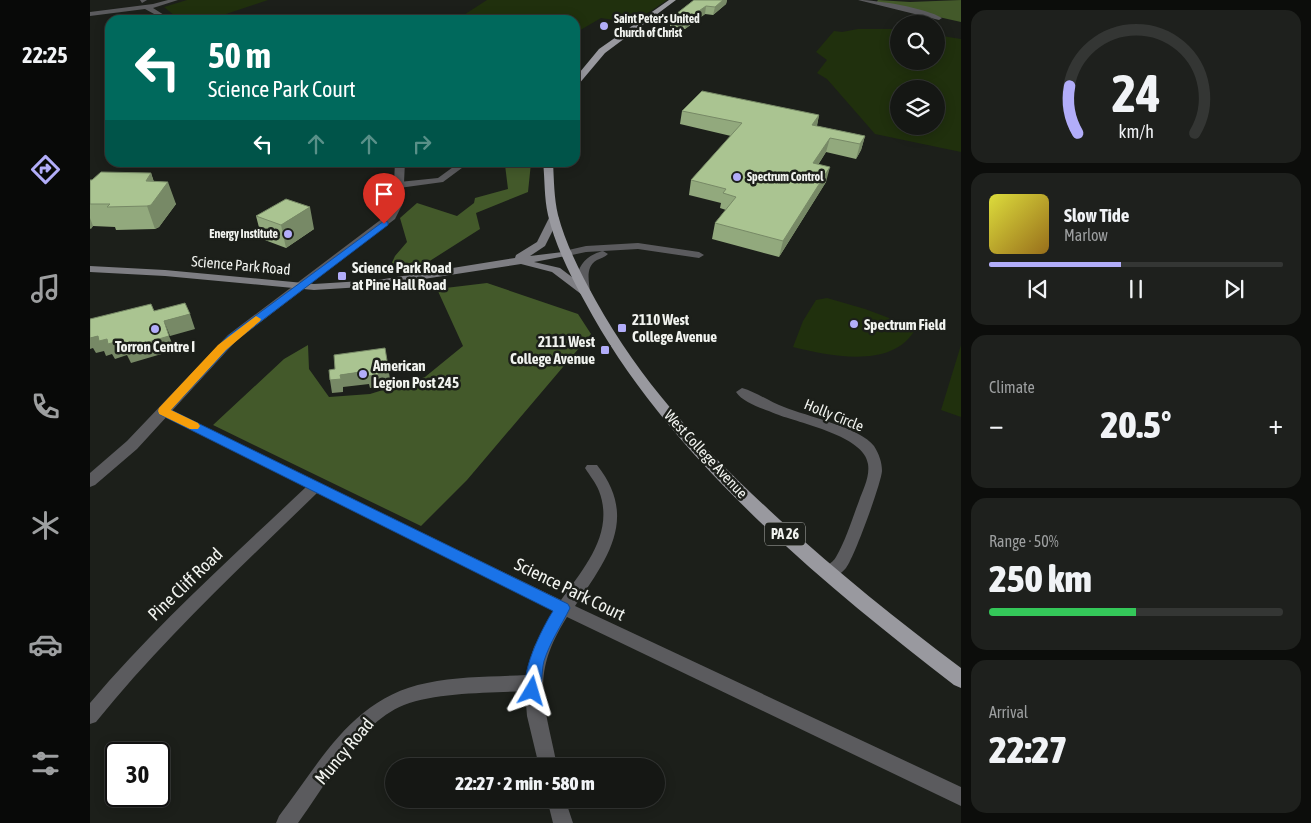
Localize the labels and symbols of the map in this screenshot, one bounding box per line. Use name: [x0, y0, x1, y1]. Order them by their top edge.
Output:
place label: Saint Peter's United Church of Christ: [614, 12, 700, 40]
marker: Saint Peter's United Church of Christ: [598, 20, 610, 32]
place label: Spectrum Control: [747, 170, 824, 184]
marker: Spectrum Control: [731, 171, 743, 183]
pin: [363, 173, 405, 224]
place label: Energy Institute: [209, 227, 279, 241]
marker: Energy Institute: [282, 228, 294, 240]
street label: Science Park Road: [191, 252, 291, 278]
place label: Science Park Road at Pine Hall Road: [352, 259, 452, 293]
marker: Science Park Road at Pine Hall Road: [336, 270, 348, 282]
place label: 2110 West College Avenue: [632, 311, 717, 345]
place label: Spectrum Field: [864, 316, 946, 333]
marker: Spectrum Field: [848, 318, 860, 330]
marker: 2110 West College Avenue: [616, 322, 628, 334]
marker: Torron Centre I: [149, 323, 161, 335]
place label: 2111 West College Avenue: [510, 333, 596, 367]
place label: Torron Centre I: [115, 338, 195, 355]
marker: 2111 West College Avenue: [599, 344, 611, 356]
place label: American Legion Post 245: [372, 357, 459, 391]
marker: American Legion Post 245: [357, 368, 369, 380]
street label: Holly Circle: [802, 395, 866, 435]
street label: West College Avenue: [661, 407, 751, 502]
road number: PA 26: [765, 522, 805, 546]
street label: Pine Cliff Road: [143, 543, 227, 625]
street label: Science Park Court: [511, 553, 629, 625]
position arrow: [505, 664, 557, 716]
street label: Muncy Road: [310, 713, 378, 789]
speed limit sign: 30: [105, 742, 170, 807]

